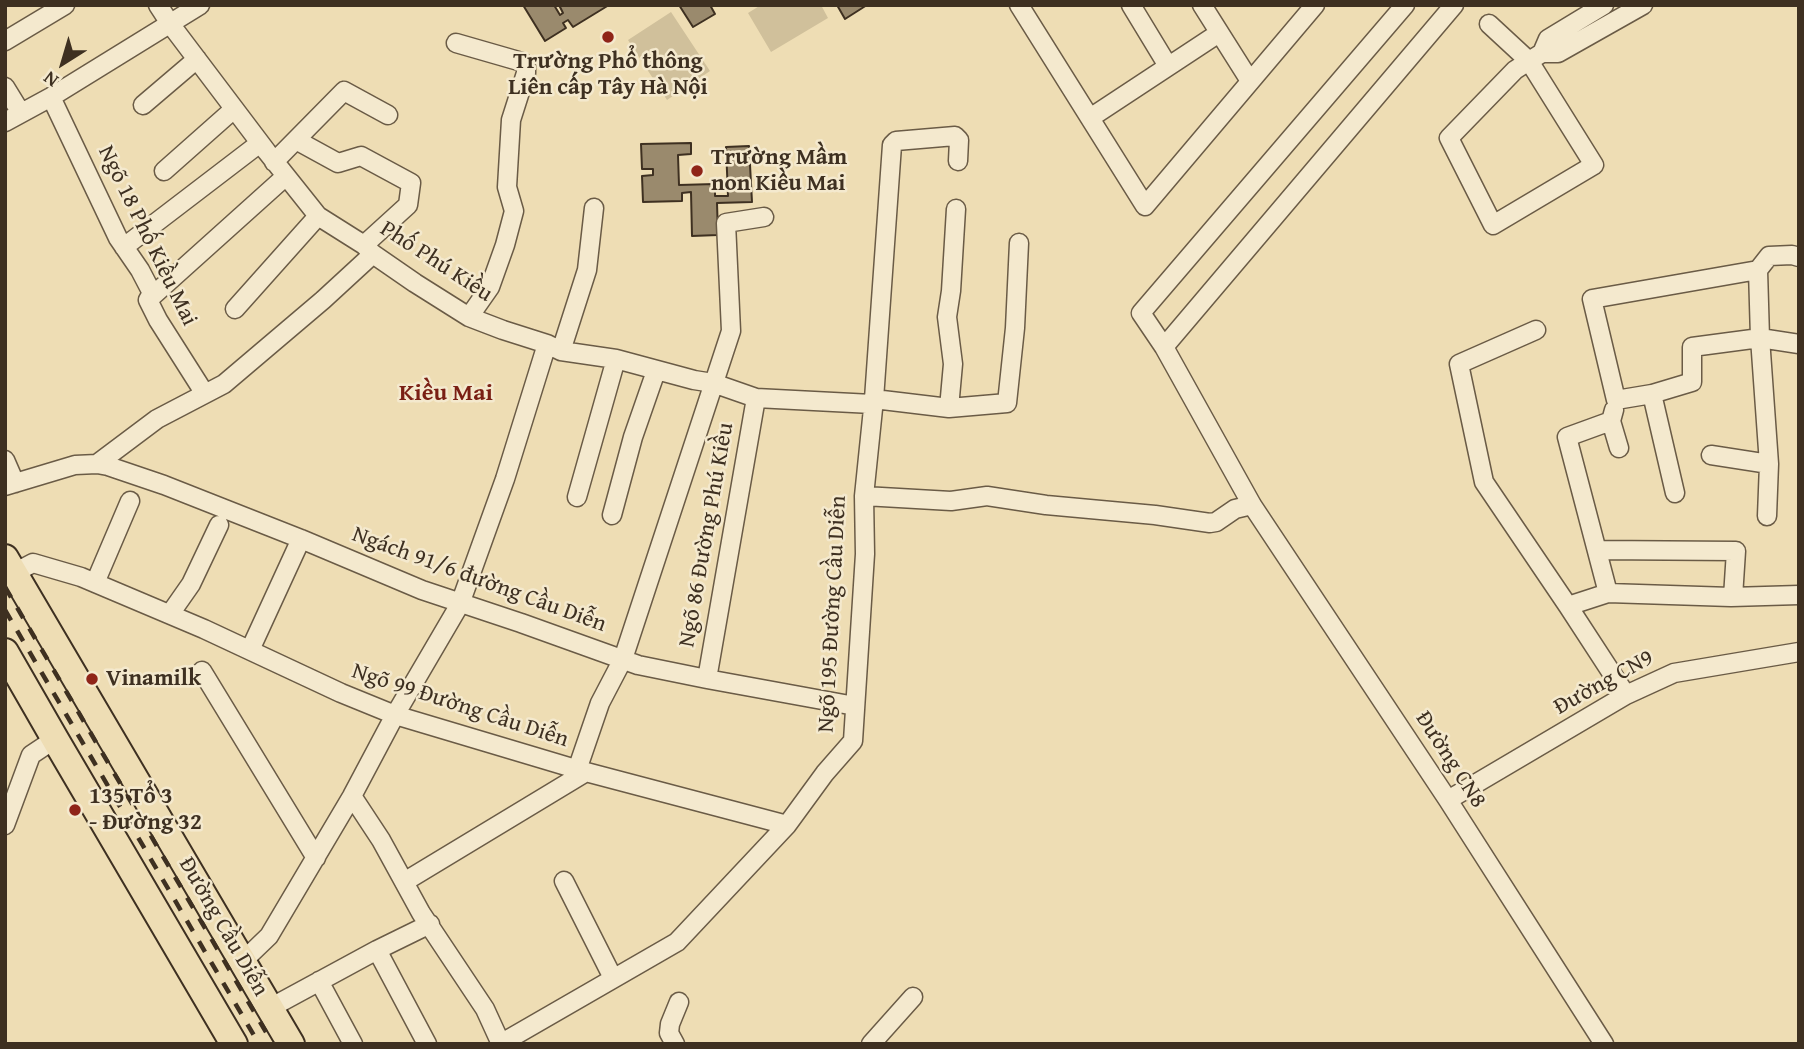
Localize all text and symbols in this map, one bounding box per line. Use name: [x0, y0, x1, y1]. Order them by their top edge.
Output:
north arrow: [28, 28, 98, 98]
marker: Trường Phổ thông Liên cấp Tây Hà Nội: [600, 29, 616, 45]
place label: Trường Phổ thông Liên cấp Tây Hà Nội: [508, 48, 708, 102]
text: N: [37, 65, 64, 95]
street label: Ngõ 18 Phố Kiều Mai: [91, 141, 203, 331]
place label: Trường Mầm non Kiều Mai: [711, 144, 847, 198]
marker: Trường Mầm non Kiều Mai: [689, 163, 705, 179]
street label: Phố Phú Kiều: [375, 216, 497, 308]
district label: Kiều Mai: [399, 380, 493, 408]
street label: Ngõ 86 Đường Phú Kiều: [674, 421, 740, 649]
street label: Ngõ 195 Đường Cầu Diễn: [813, 495, 853, 733]
street label: Ngách 91/6 đường Cầu Diễn: [348, 521, 610, 639]
street label: Đường CN9: [1549, 644, 1659, 722]
street label: Ngõ 99 Đường Cầu Diễn: [348, 658, 572, 754]
place label: Vinamilk: [106, 665, 201, 693]
marker: Vinamilk: [84, 671, 100, 687]
street label: Đường CN8: [1409, 707, 1491, 813]
place label: 135 Tổ 3 - Đường 32: [89, 783, 202, 837]
marker: 135 Tổ 3 - Đường 32: [67, 802, 83, 818]
street label: Đường Cầu Diễn: [172, 853, 274, 1001]

